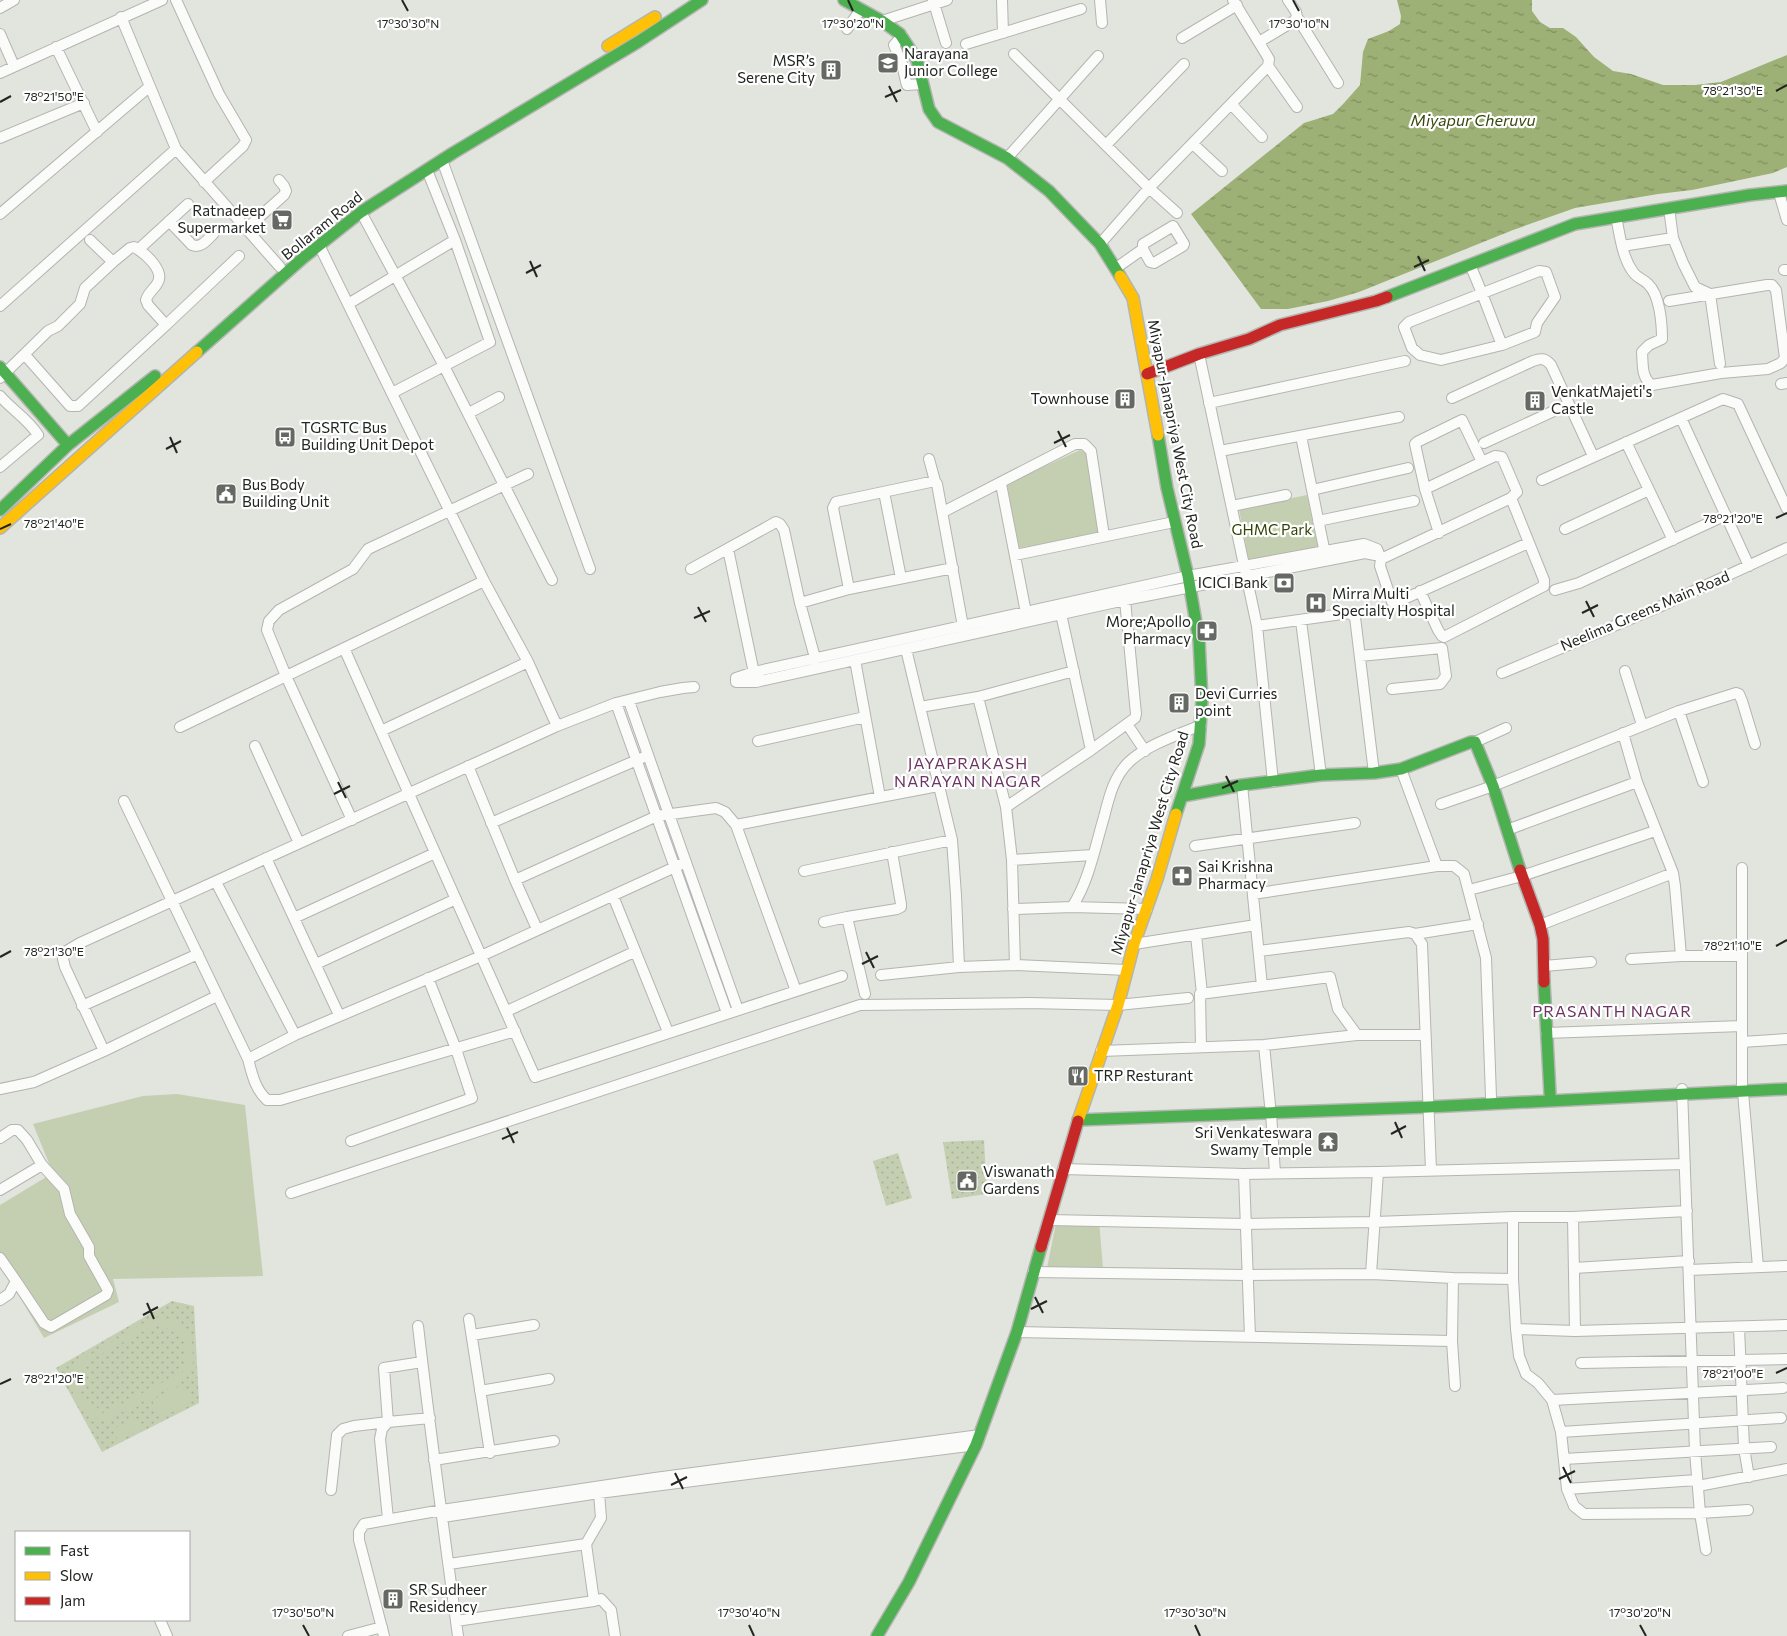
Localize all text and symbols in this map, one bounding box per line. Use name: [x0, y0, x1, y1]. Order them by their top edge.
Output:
text: 17°30'30"N: [377, 16, 439, 30]
text: 17°30'20"N: [822, 16, 884, 30]
text: 17°30'10"N: [1269, 16, 1329, 30]
place label: Narayana Junior College: [904, 44, 998, 79]
place label: MSR’s Serene City: [737, 51, 815, 86]
school or university icon: Narayana Junior College: [876, 51, 900, 75]
building icon: MSR’s Serene City: [819, 58, 843, 82]
text: 78°21'30"E: [1703, 83, 1763, 97]
text: 78°21'50"E: [24, 89, 84, 103]
water label: Miyapur Cheruvu: [1411, 110, 1535, 129]
street label: Bollaram Road: [277, 187, 365, 263]
place label: Ratnadeep Supermarket: [177, 201, 266, 236]
supermarket icon: Ratnadeep Supermarket: [270, 208, 294, 232]
street label: Miyapur-Janapriya West City Road: [1145, 318, 1207, 550]
place label: VenkatMajeti's Castle: [1551, 382, 1653, 417]
building icon: Townhouse: [1113, 387, 1137, 411]
place label: Townhouse: [1031, 389, 1109, 407]
building icon: VenkatMajeti's Castle: [1523, 389, 1547, 413]
place label: TGSRTC Bus Building Unit Depot: [301, 418, 434, 453]
bus stop icon: TGSRTC Bus Building Unit Depot: [273, 425, 297, 449]
place label: Bus Body Building Unit: [242, 475, 329, 510]
public building icon: Bus Body Building Unit: [214, 482, 238, 506]
text: 78°21'20"E: [1703, 511, 1763, 525]
text: 78°21'40"E: [24, 516, 84, 530]
park label: GHMC Park: [1232, 520, 1312, 538]
street label: Neelima Greens Main Road: [1557, 566, 1732, 654]
bank icon: ICICI Bank: [1272, 571, 1296, 595]
place label: ICICI Bank: [1198, 573, 1268, 591]
place label: Mirra Multi Specialty Hospital: [1332, 584, 1455, 619]
hospital icon: Mirra Multi Specialty Hospital: [1304, 591, 1328, 615]
place label: More;Apollo Pharmacy: [1106, 612, 1191, 647]
pharmacy icon: More;Apollo Pharmacy: [1195, 619, 1219, 643]
place label: Devi Curries point: [1195, 684, 1278, 719]
building icon: Devi Curries point: [1167, 691, 1191, 715]
street label: Miyapur-Janapriya West City Road: [1106, 729, 1192, 957]
district label: JAYAPRAKASH NARAYAN NAGAR: [894, 753, 1042, 790]
place label: Sai Krishna Pharmacy: [1198, 857, 1273, 892]
pharmacy icon: Sai Krishna Pharmacy: [1170, 864, 1194, 888]
text: 78°21'10"E: [1704, 938, 1762, 952]
text: 78°21'30"E: [24, 944, 84, 958]
district label: PRASANTH NAGAR: [1532, 1001, 1692, 1020]
restaurant icon: TRP Resturant: [1066, 1064, 1090, 1088]
place label: TRP Resturant: [1094, 1066, 1193, 1084]
place label: Sri Venkateswara Swamy Temple: [1195, 1123, 1312, 1158]
temple icon: Sri Venkateswara Swamy Temple: [1316, 1130, 1340, 1154]
place label: Viswanath Gardens: [983, 1162, 1055, 1197]
public building icon: Viswanath Gardens: [955, 1169, 979, 1193]
text: 78°21'00"E: [1703, 1366, 1763, 1380]
text: 78°21'20"E: [24, 1371, 84, 1385]
legend: [15, 1531, 190, 1621]
text: Fast: [60, 1541, 89, 1559]
text: Slow: [60, 1566, 93, 1584]
place label: SR Sudheer Residency: [409, 1580, 487, 1615]
building icon: SR Sudheer Residency: [381, 1587, 405, 1611]
text: Jam: [60, 1591, 85, 1609]
text: 17°30'50"N: [272, 1605, 334, 1619]
text: 17°30'40"N: [718, 1605, 780, 1619]
text: 17°30'30"N: [1164, 1605, 1226, 1619]
text: 17°30'20"N: [1609, 1605, 1671, 1619]

